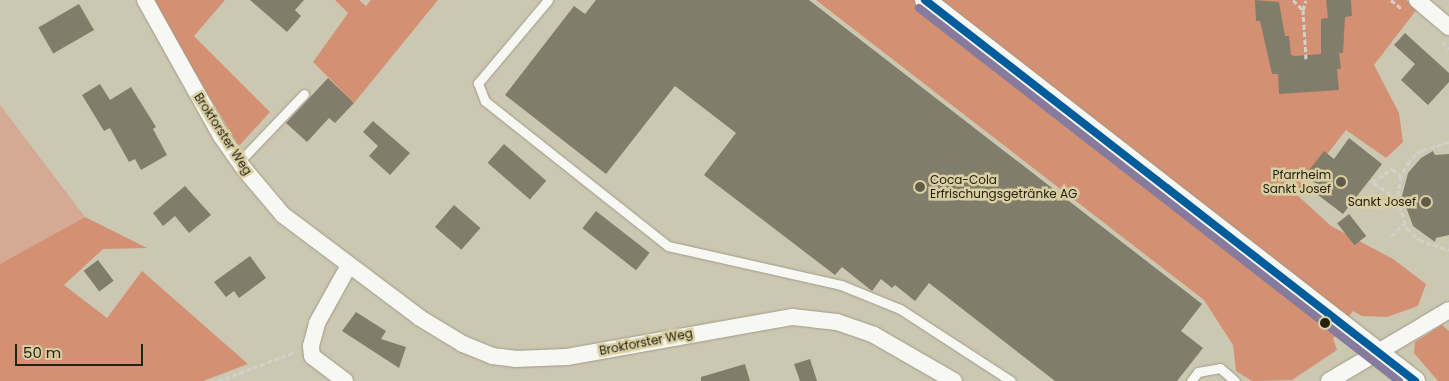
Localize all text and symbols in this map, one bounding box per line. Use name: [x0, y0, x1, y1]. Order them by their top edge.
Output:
street label: Brokforster Weg: [191, 90, 255, 178]
place label: Pfarrheim Sankt Josef: [1263, 168, 1331, 196]
place label: Coca-Cola Erfrischungsgetränke AG: [930, 173, 1077, 201]
marker: Pfarrheim Sankt Josef: [1335, 176, 1347, 188]
marker: Coca-Cola Erfrischungsgetränke AG: [914, 181, 926, 193]
place label: Sankt Josef: [1348, 195, 1416, 209]
marker: Sankt Josef: [1420, 196, 1432, 208]
unlabelled marker: [1320, 318, 1330, 328]
street label: Brokforster Weg: [598, 326, 694, 358]
scale bar: [18, 334, 145, 366]
text: 50 m: [23, 342, 61, 363]

